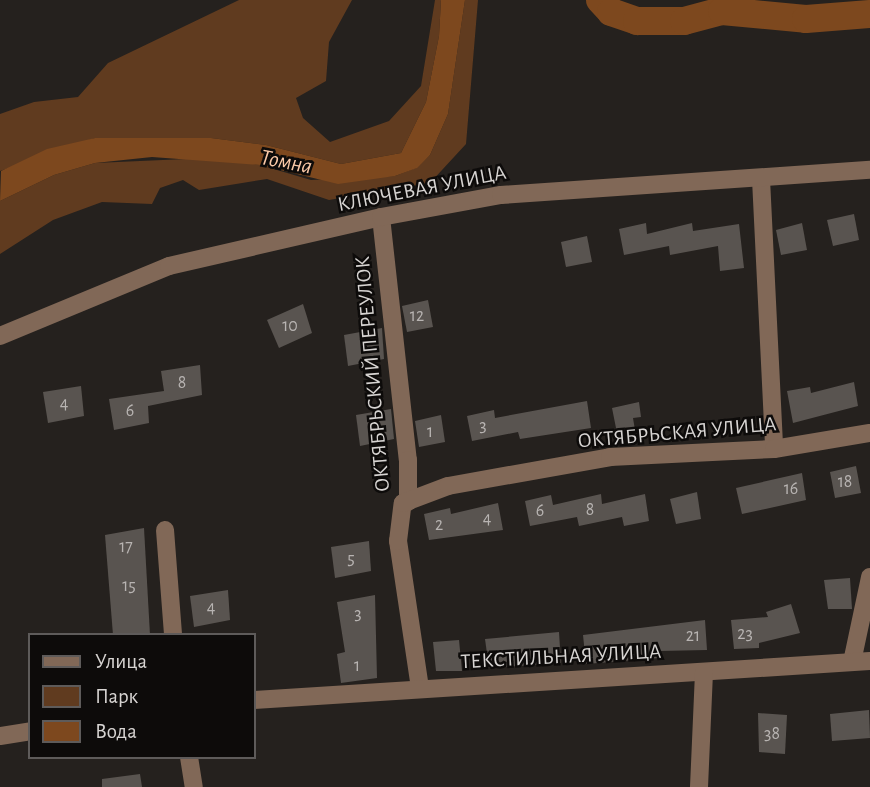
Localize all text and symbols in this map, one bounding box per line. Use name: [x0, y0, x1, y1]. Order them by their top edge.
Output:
water label: Томна: [258, 144, 314, 182]
street label: КЛЮЧЕВАЯ УЛИЦА: [335, 160, 509, 218]
street label: ОКТЯБРЬСКИЙ ПЕРЕУЛОК: [350, 255, 396, 493]
house number: 12: [410, 305, 424, 327]
house number: 10: [282, 315, 298, 337]
house number: 8: [178, 372, 186, 394]
house number: 4: [60, 393, 68, 415]
house number: 6: [126, 400, 134, 422]
street label: ОКТЯБРЬСКАЯ УЛИЦА: [577, 412, 777, 454]
house number: 3: [479, 415, 487, 437]
house number: 1: [427, 421, 433, 443]
house number: 18: [838, 471, 852, 493]
house number: 16: [784, 478, 798, 500]
house number: 8: [586, 499, 594, 521]
house number: 6: [536, 500, 544, 522]
house number: 4: [483, 508, 491, 530]
house number: 2: [435, 514, 443, 536]
house number: 17: [119, 536, 133, 558]
house number: 5: [347, 548, 355, 570]
house number: 15: [122, 575, 136, 597]
house number: 4: [207, 597, 215, 619]
house number: 3: [354, 603, 362, 625]
house number: 23: [737, 623, 753, 645]
house number: 21: [686, 625, 700, 647]
legend: [28, 633, 256, 759]
street label: ТЕКСТИЛЬНАЯ УЛИЦА: [460, 639, 662, 675]
text: Улица: [95, 651, 147, 672]
house number: 1: [354, 655, 360, 677]
text: Парк: [95, 686, 138, 707]
text: Вода: [95, 721, 137, 742]
house number: 38: [764, 723, 780, 745]

